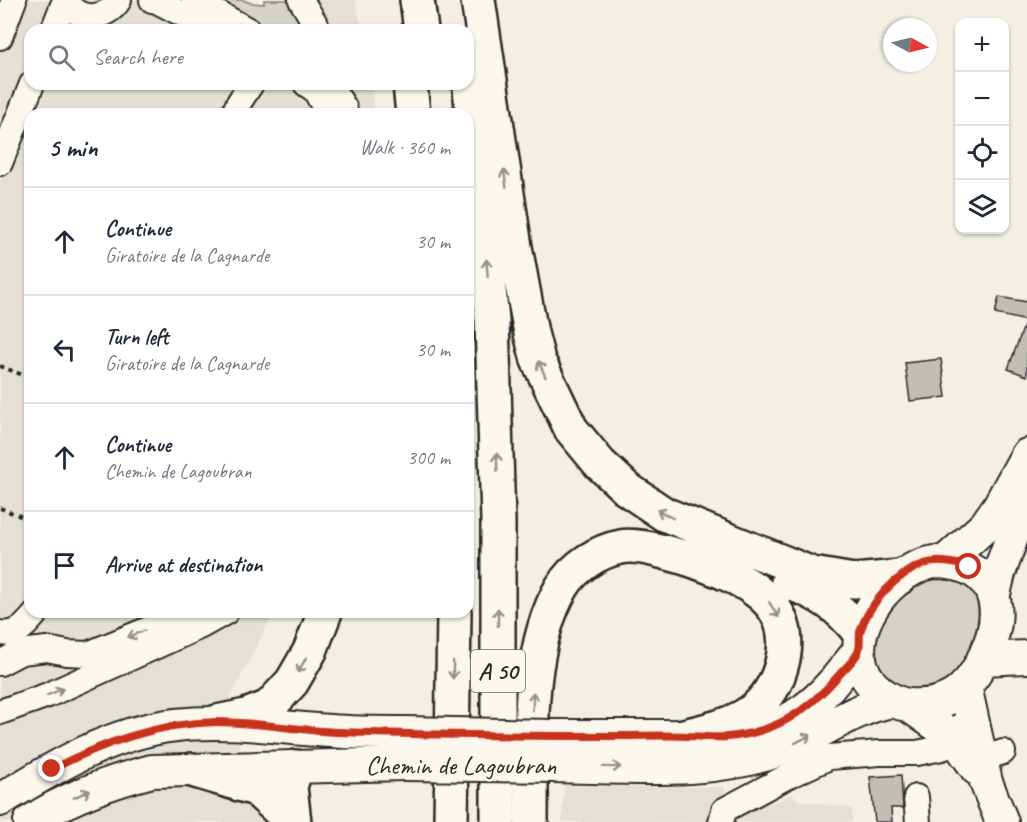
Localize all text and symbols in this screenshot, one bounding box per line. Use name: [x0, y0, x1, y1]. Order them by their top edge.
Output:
north arrow: [883, 18, 937, 72]
map controls: [955, 18, 1009, 234]
button: +: [955, 18, 1009, 72]
search box: [24, 24, 474, 90]
icon: search: [45, 41, 78, 74]
text: Search here: [93, 43, 183, 71]
button: −: [955, 72, 1009, 126]
button: locate: [955, 126, 1009, 180]
text: 5 min: [48, 131, 97, 164]
text: Walk · 360 m: [360, 135, 450, 160]
one-way arrow: [499, 168, 510, 188]
button: layers: [955, 180, 1009, 234]
text: Continue: [105, 215, 171, 243]
icon: ahead: [48, 225, 81, 258]
text: 30 m: [416, 229, 450, 254]
text: Giratoire de la Cagnarde: [105, 243, 269, 268]
one-way arrow: [481, 258, 492, 278]
text: Turn left: [105, 323, 169, 351]
icon: left: [48, 333, 81, 366]
text: 30 m: [416, 337, 450, 362]
text: Giratoire de la Cagnarde: [105, 351, 269, 376]
one-way arrow: [536, 360, 547, 378]
text: Continue: [105, 431, 171, 459]
icon: ahead: [48, 441, 81, 474]
text: 300 m: [407, 445, 450, 470]
one-way arrow: [491, 453, 502, 473]
text: Chemin de Lagoubran: [105, 459, 252, 484]
one-way arrow: [657, 508, 675, 519]
icon: arrive: [48, 549, 81, 582]
text: Arrive at destination: [105, 551, 262, 579]
route start: [955, 553, 981, 579]
one-way arrow: [768, 601, 780, 618]
one-way arrow: [492, 607, 504, 627]
one-way arrow: [127, 629, 145, 641]
road number: A 50: [471, 650, 525, 692]
one-way arrow: [296, 656, 308, 673]
one-way arrow: [447, 660, 459, 680]
one-way arrow: [45, 686, 64, 697]
one-way arrow: [528, 691, 539, 711]
one-way arrow: [793, 733, 811, 744]
street label: Chemin de Lagoubran: [366, 749, 557, 782]
route end: [38, 755, 64, 781]
one-way arrow: [601, 761, 621, 772]
one-way arrow: [72, 788, 90, 799]

